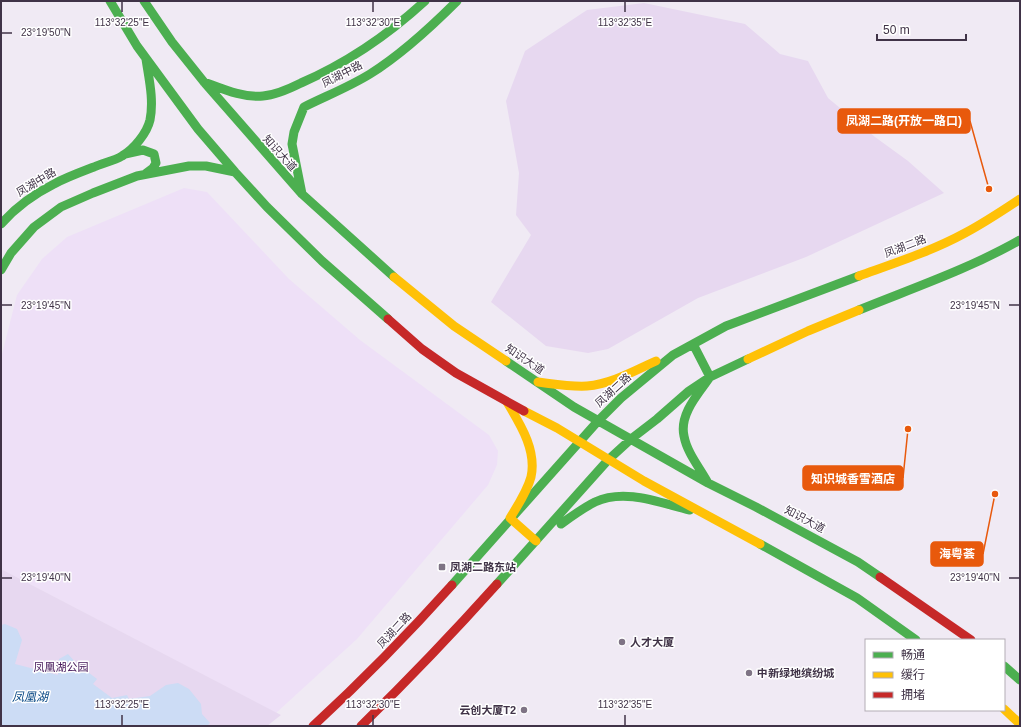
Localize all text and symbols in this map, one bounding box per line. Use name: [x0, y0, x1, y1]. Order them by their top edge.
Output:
scale bar: [877, 16, 966, 42]
text: 113°32'25"E: [95, 17, 149, 28]
text: 113°32'30"E: [346, 17, 400, 28]
text: 113°32'35"E: [598, 17, 652, 28]
text: 50 m: [883, 23, 910, 37]
text: 23°19'50"N: [21, 27, 71, 38]
street label: 凤湖中路: [320, 59, 364, 89]
callout: 凤湖二路(开放一路口): [838, 109, 970, 133]
text: 凤湖二路(开放一路口): [846, 114, 962, 128]
street label: 知识大道: [261, 133, 299, 173]
street label: 凤湖中路: [14, 166, 58, 198]
street label: 凤湖二路: [882, 233, 928, 259]
text: 23°19'45"N: [21, 300, 71, 311]
text: 23°19'45"N: [950, 300, 1000, 311]
street label: 知识大道: [503, 342, 547, 376]
street label: 凤湖二路: [593, 371, 633, 409]
callout: 知识城香雪酒店: [803, 466, 903, 490]
text: 知识城香雪酒店: [811, 472, 895, 486]
street label: 知识大道: [783, 503, 827, 535]
callout: 海粤荟: [931, 542, 983, 566]
text: 海粤荟: [939, 547, 975, 561]
place label: 凤湖二路东站: [450, 561, 516, 573]
marker: 凤湖二路东站: [437, 562, 447, 572]
text: 23°19'40"N: [21, 572, 71, 583]
text: 23°19'40"N: [950, 572, 1000, 583]
street label: 凤湖二路: [375, 610, 413, 650]
place label: 人才大厦: [630, 636, 674, 648]
marker: 人才大厦: [617, 637, 627, 647]
legend: [865, 639, 1005, 711]
text: 畅通: [901, 648, 925, 662]
park label: 凤凰湖公园: [34, 661, 89, 673]
place label: 中新绿地缤纷城: [757, 667, 835, 679]
marker: 中新绿地缤纷城: [744, 668, 754, 678]
text: 缓行: [901, 668, 925, 682]
text: 拥堵: [901, 688, 925, 702]
water label: 凤凰湖: [12, 690, 50, 704]
text: 113°32'25"E: [95, 699, 149, 710]
text: 113°32'30"E: [346, 699, 400, 710]
text: 113°32'35"E: [598, 699, 652, 710]
place label: 云创大厦T2: [459, 704, 516, 716]
marker: 云创大厦T2: [519, 705, 529, 715]

